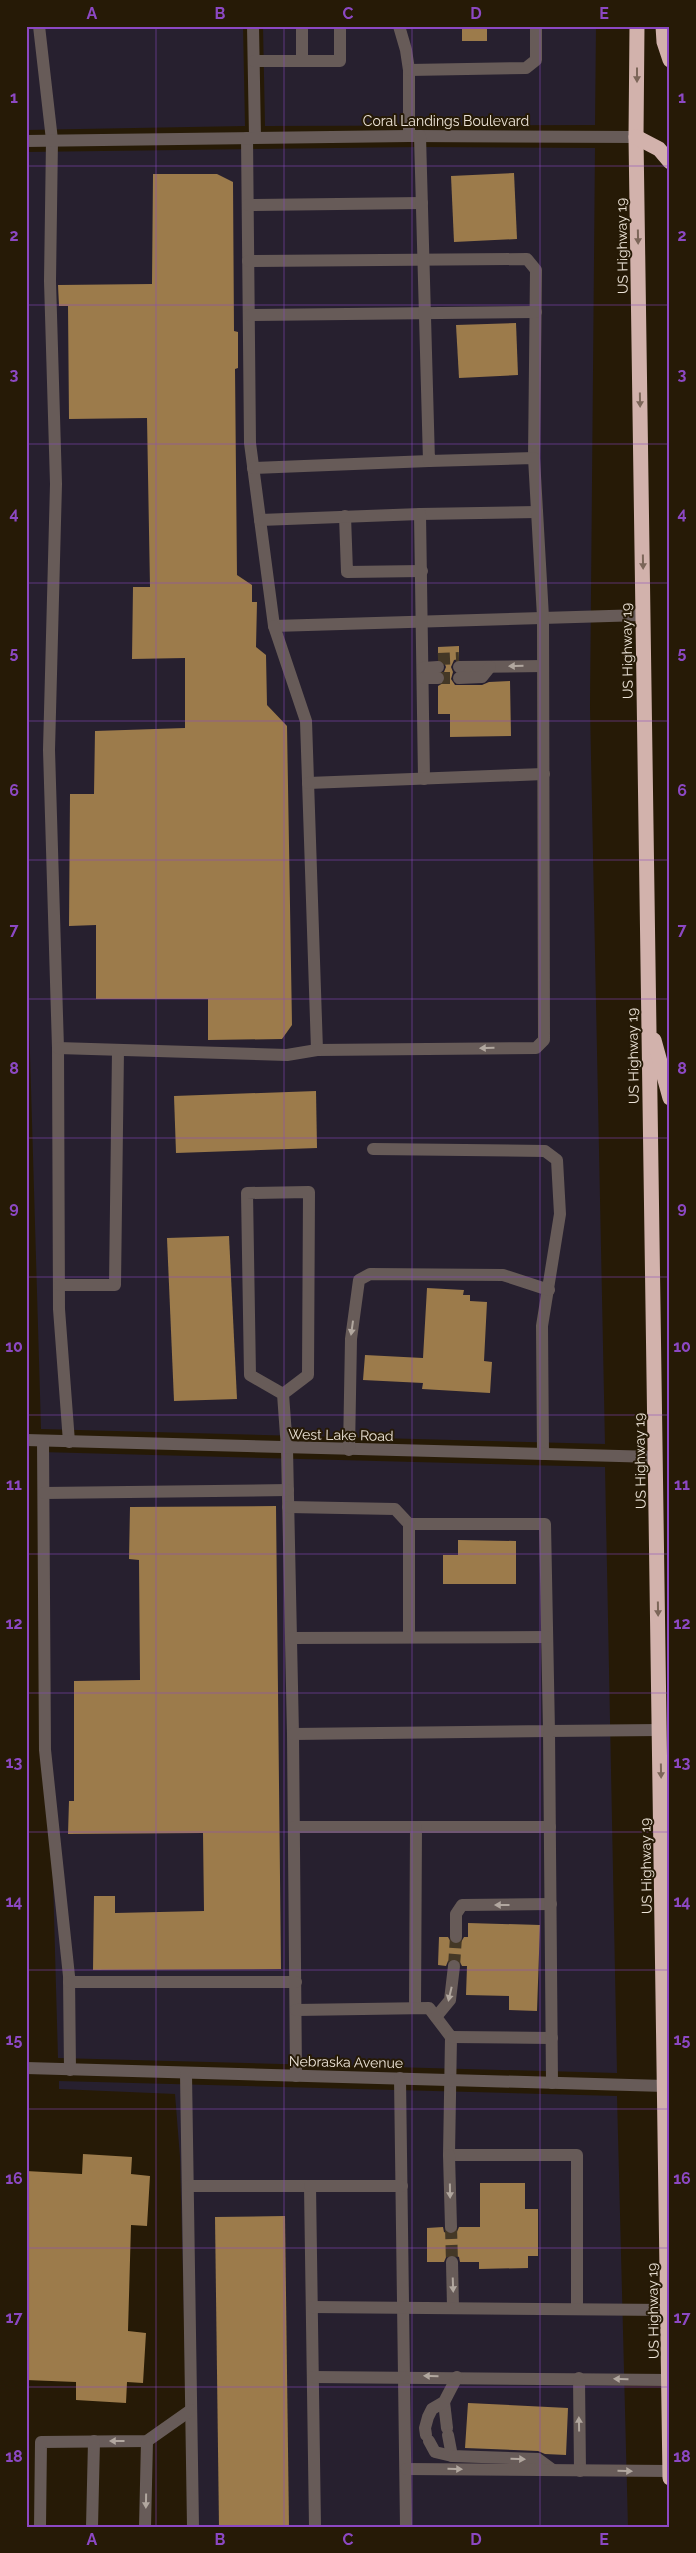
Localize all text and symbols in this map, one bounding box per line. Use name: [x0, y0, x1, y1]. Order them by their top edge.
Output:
text: A: [87, 4, 98, 23]
text: B: [215, 4, 226, 23]
text: C: [343, 4, 354, 23]
text: D: [470, 4, 482, 23]
text: E: [599, 4, 609, 23]
one-way arrow: [633, 67, 641, 83]
text: 1: [10, 88, 18, 107]
text: 1: [678, 88, 686, 107]
street label: Coral Landings Boulevard: [363, 113, 529, 129]
street label: US Highway 19: [613, 198, 631, 294]
text: 2: [9, 226, 19, 245]
text: 2: [677, 226, 687, 245]
one-way arrow: [634, 230, 642, 246]
text: 3: [10, 365, 19, 384]
text: 3: [678, 365, 687, 384]
one-way arrow: [636, 392, 644, 408]
text: 4: [9, 504, 19, 523]
text: 4: [677, 504, 687, 523]
one-way arrow: [639, 555, 647, 571]
street label: US Highway 19: [618, 603, 636, 699]
text: 5: [10, 643, 19, 662]
text: 5: [678, 643, 687, 662]
one-way arrow: [508, 662, 524, 670]
text: 6: [9, 781, 19, 800]
text: 6: [677, 781, 687, 800]
text: 7: [10, 920, 19, 939]
text: 7: [678, 920, 687, 939]
street label: US Highway 19: [624, 1008, 642, 1104]
one-way arrow: [479, 1044, 495, 1052]
text: 8: [9, 1059, 19, 1078]
text: 8: [677, 1059, 687, 1078]
text: 9: [9, 1198, 19, 1217]
text: 9: [677, 1198, 687, 1217]
one-way arrow: [348, 1320, 356, 1336]
text: 10: [5, 1337, 23, 1356]
text: 10: [673, 1337, 691, 1356]
street label: US Highway 19: [631, 1413, 649, 1509]
street label: West Lake Road: [288, 1426, 394, 1444]
text: 11: [6, 1475, 22, 1494]
text: 11: [674, 1475, 690, 1494]
one-way arrow: [655, 1601, 663, 1617]
text: 12: [6, 1614, 22, 1633]
text: 12: [674, 1614, 690, 1633]
text: 13: [6, 1753, 22, 1772]
text: 13: [674, 1753, 690, 1772]
one-way arrow: [657, 1764, 665, 1780]
street label: US Highway 19: [637, 1818, 655, 1914]
text: 14: [5, 1892, 23, 1911]
text: 14: [673, 1892, 691, 1911]
one-way arrow: [494, 1901, 510, 1909]
one-way arrow: [446, 1986, 454, 2001]
text: 15: [6, 2030, 23, 2049]
text: 15: [674, 2030, 691, 2049]
street label: Nebraska Avenue: [289, 2053, 403, 2071]
text: 16: [5, 2169, 23, 2188]
text: 16: [673, 2169, 691, 2188]
one-way arrow: [446, 2183, 454, 2199]
street label: US Highway 19: [644, 2263, 662, 2359]
one-way arrow: [449, 2277, 457, 2293]
text: 17: [6, 2308, 22, 2327]
text: 17: [674, 2308, 690, 2327]
one-way arrow: [422, 2372, 438, 2380]
one-way arrow: [613, 2375, 629, 2383]
one-way arrow: [575, 2416, 583, 2432]
one-way arrow: [109, 2437, 125, 2445]
text: 18: [5, 2447, 23, 2466]
text: 18: [673, 2447, 691, 2466]
one-way arrow: [510, 2455, 526, 2463]
one-way arrow: [447, 2465, 463, 2473]
one-way arrow: [617, 2467, 633, 2475]
one-way arrow: [142, 2494, 150, 2510]
text: A: [87, 2530, 98, 2549]
text: B: [215, 2530, 226, 2549]
text: C: [343, 2530, 354, 2549]
text: D: [470, 2530, 482, 2549]
text: E: [599, 2530, 609, 2549]

